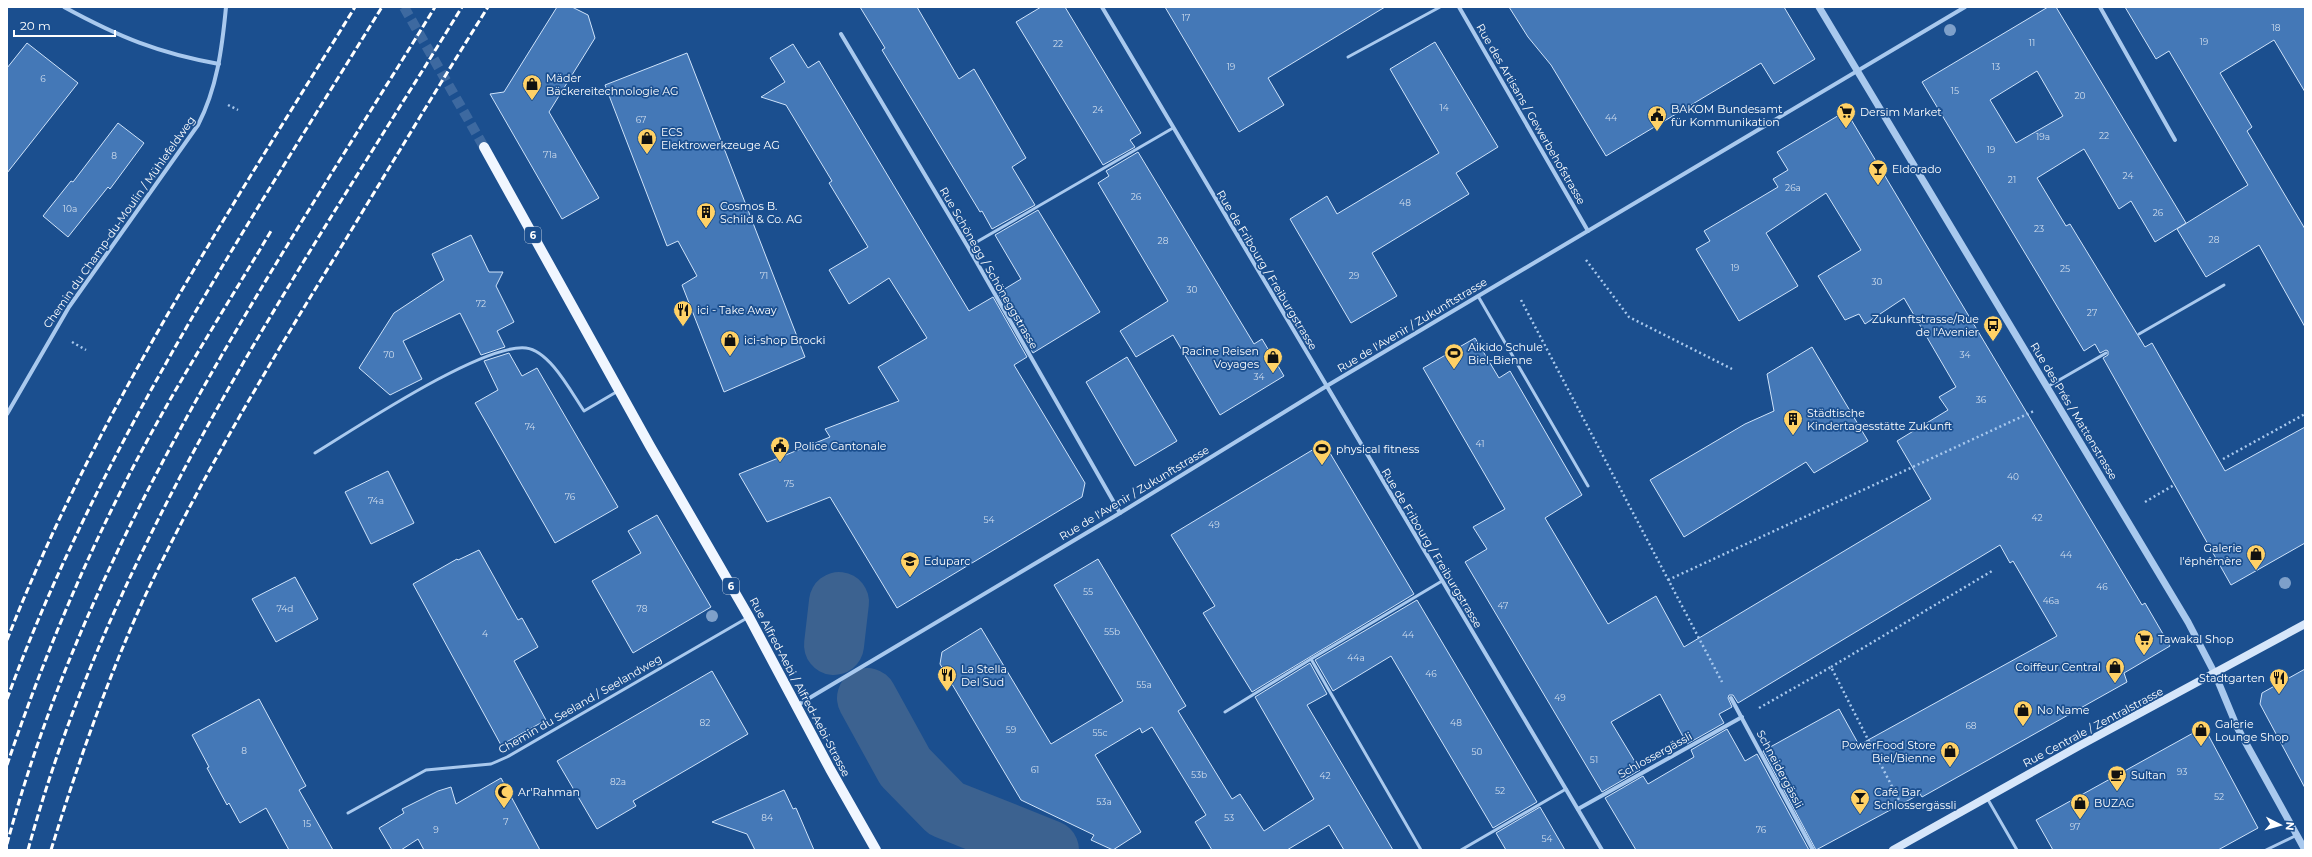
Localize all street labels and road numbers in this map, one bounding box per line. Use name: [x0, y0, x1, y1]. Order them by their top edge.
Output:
street label: Rue des Artisans / Gewerbehofstrasse: [1473, 21, 1589, 207]
street label: Chemin du Champ-du-Moulin / Mühlefeldweg: [40, 113, 198, 331]
street label: Rue Schönegg / Schöneggstrasse: [937, 185, 1041, 352]
street label: Rue de Fribourg / Freiburgstrasse: [1214, 188, 1321, 353]
road number: 6: [525, 227, 541, 243]
street label: Rue de l'Avenir / Zukunftstrasse: [1334, 274, 1490, 375]
street label: Rue des Prés / Mattenstrasse: [2027, 340, 2121, 483]
street label: Rue de l'Avenir / Zukunftstrasse: [1056, 442, 1212, 543]
street label: Rue de Fribourg / Freiburgstrasse: [1379, 466, 1486, 631]
road number: 6: [723, 578, 739, 594]
street label: Rue Alfred-Aebi / Alfred-Aebi-Strasse: [747, 595, 854, 779]
street label: Chemin du Seeland / Seelandweg: [496, 651, 664, 757]
street label: Rue Centrale / Zentralstrasse: [2020, 684, 2166, 770]
street label: Schneidergässli: [1754, 728, 1806, 810]
street label: Schlossergässli: [1616, 729, 1695, 781]

